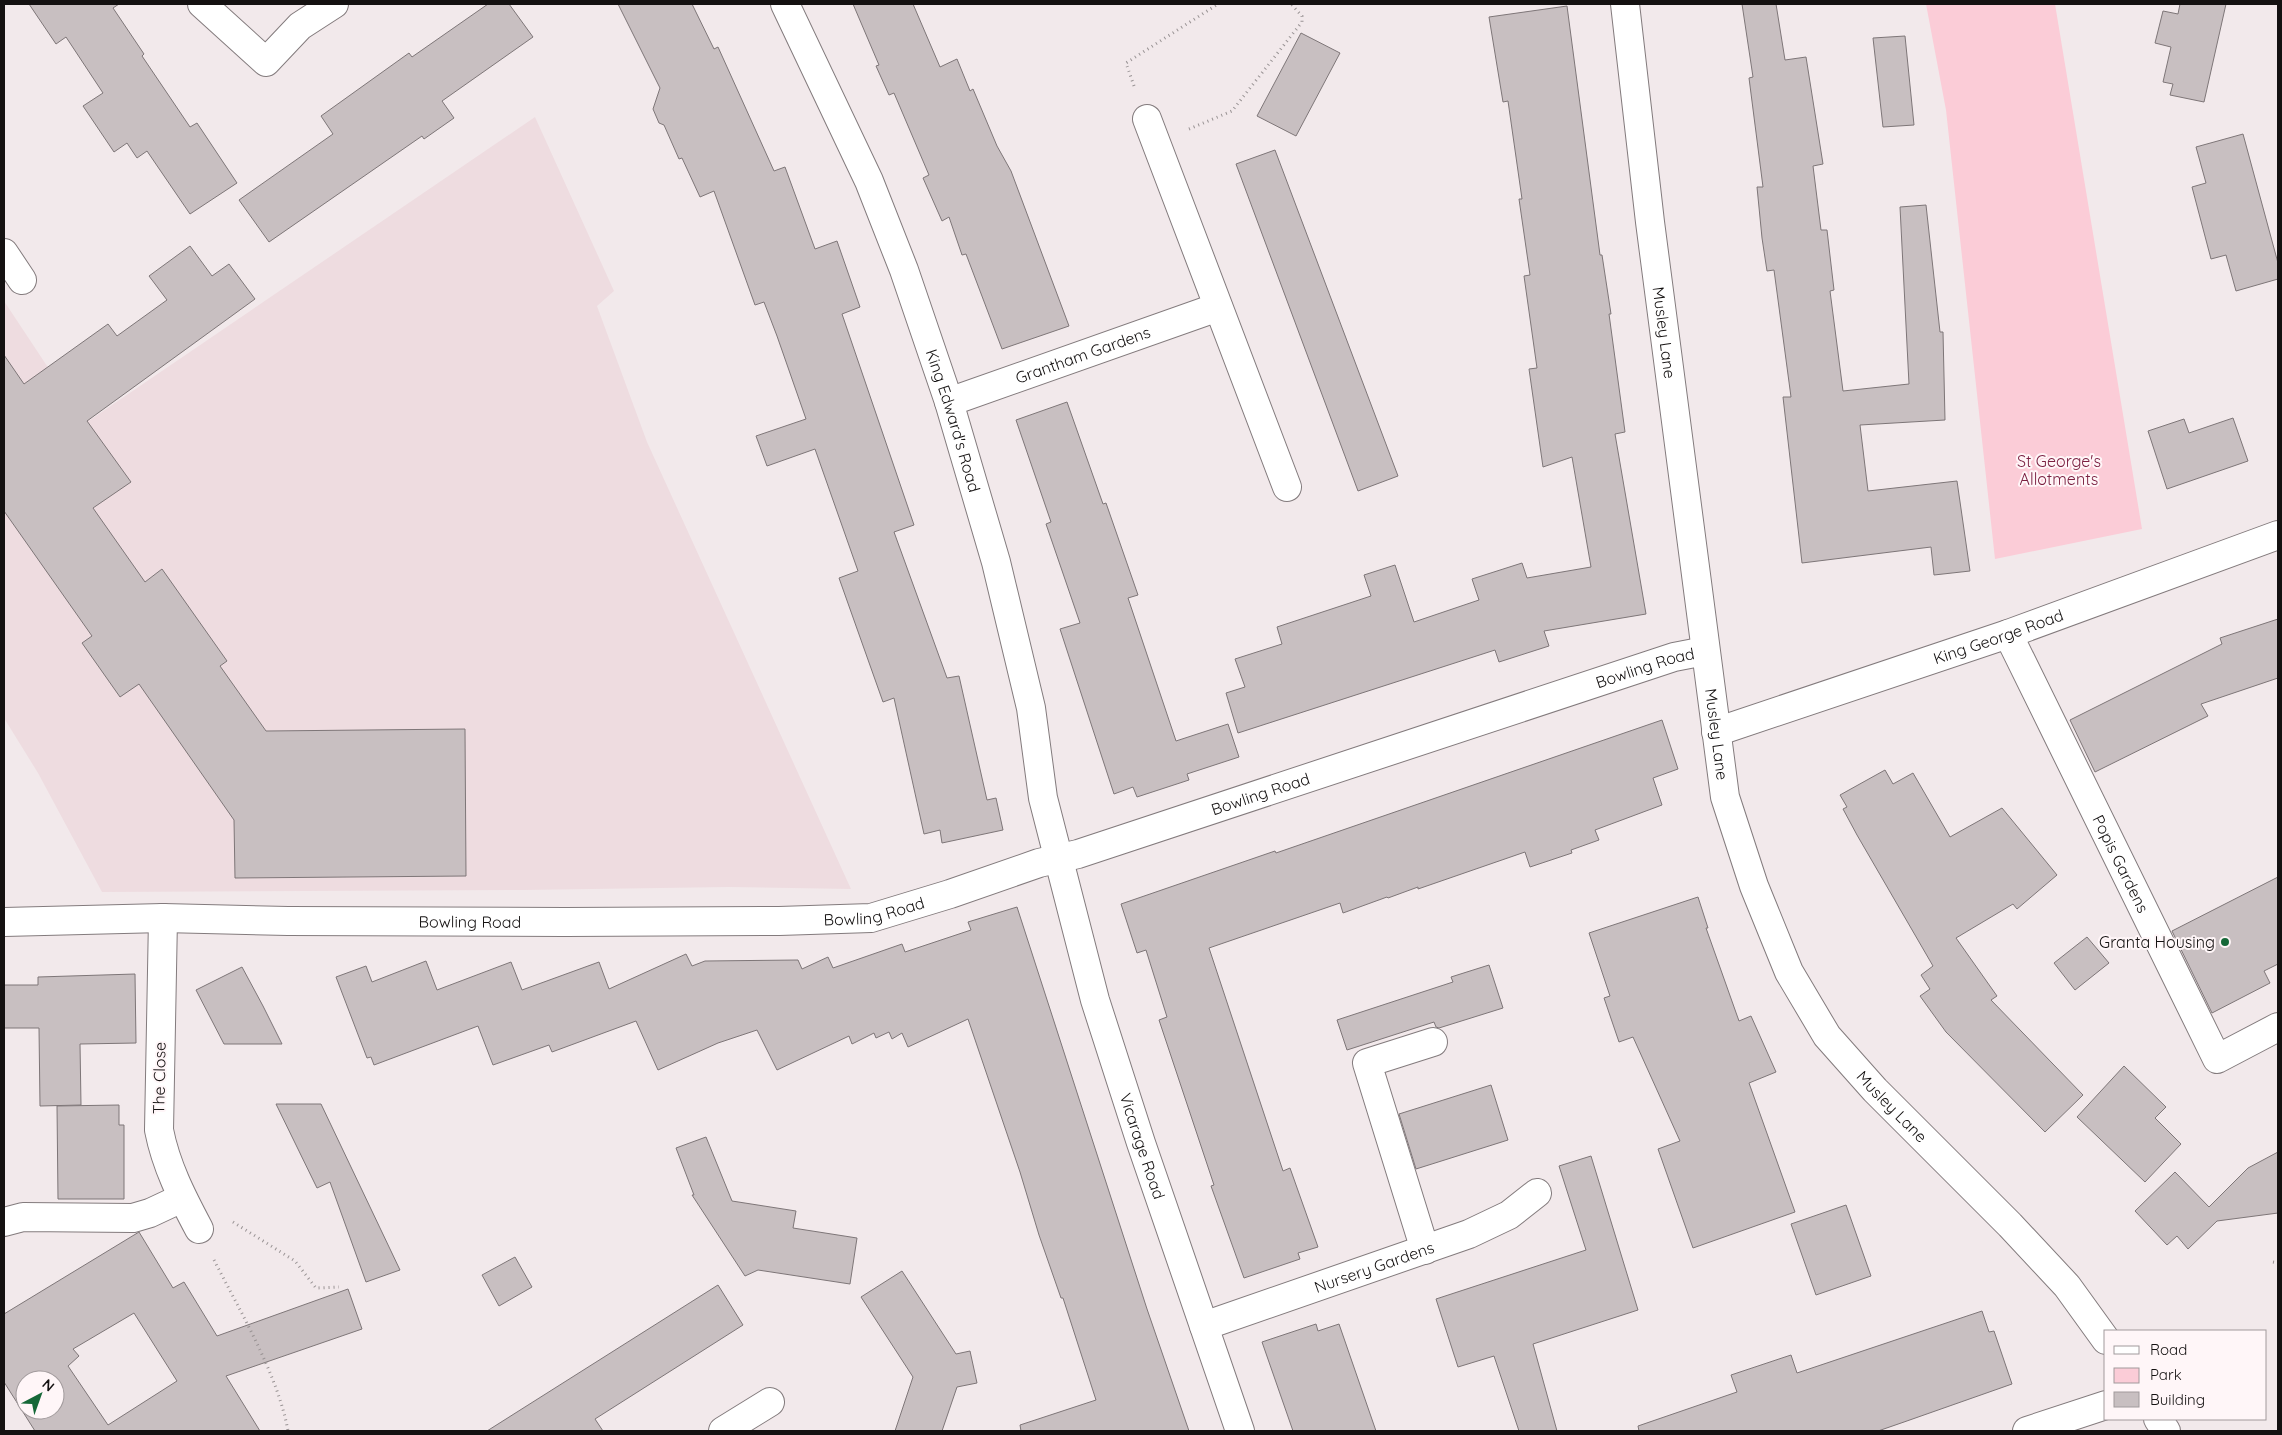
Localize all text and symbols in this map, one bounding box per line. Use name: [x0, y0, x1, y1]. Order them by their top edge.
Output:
street label: Musley Lane: [1649, 286, 1680, 380]
street label: Grantham Gardens: [1013, 322, 1153, 388]
street label: King Edward's Road: [922, 346, 985, 494]
park label: St George's Allotments: [2017, 451, 2101, 489]
street label: King George Road: [1931, 605, 2066, 668]
street label: Bowling Road: [1593, 643, 1696, 692]
street label: Musley Lane: [1701, 687, 1733, 781]
street label: Bowling Road: [1208, 768, 1312, 819]
street label: Popis Gardens: [2089, 812, 2153, 916]
street label: Bowling Road: [823, 892, 927, 930]
street label: Bowling Road: [419, 911, 521, 932]
place label: Granta Housing: [2099, 932, 2215, 952]
marker: Granta Housing: [2219, 936, 2231, 948]
street label: The Close: [148, 1042, 170, 1114]
street label: Musley Lane: [1853, 1066, 1931, 1146]
street label: Vicarage Road: [1116, 1091, 1170, 1202]
street label: Nursery Gardens: [1311, 1237, 1437, 1297]
legend: [2104, 1330, 2267, 1420]
text: Road: [2150, 1340, 2187, 1359]
text: Park: [2150, 1365, 2182, 1384]
north arrow: [15, 1370, 65, 1420]
text: N: [39, 1375, 58, 1395]
text: Building: [2150, 1390, 2205, 1409]

